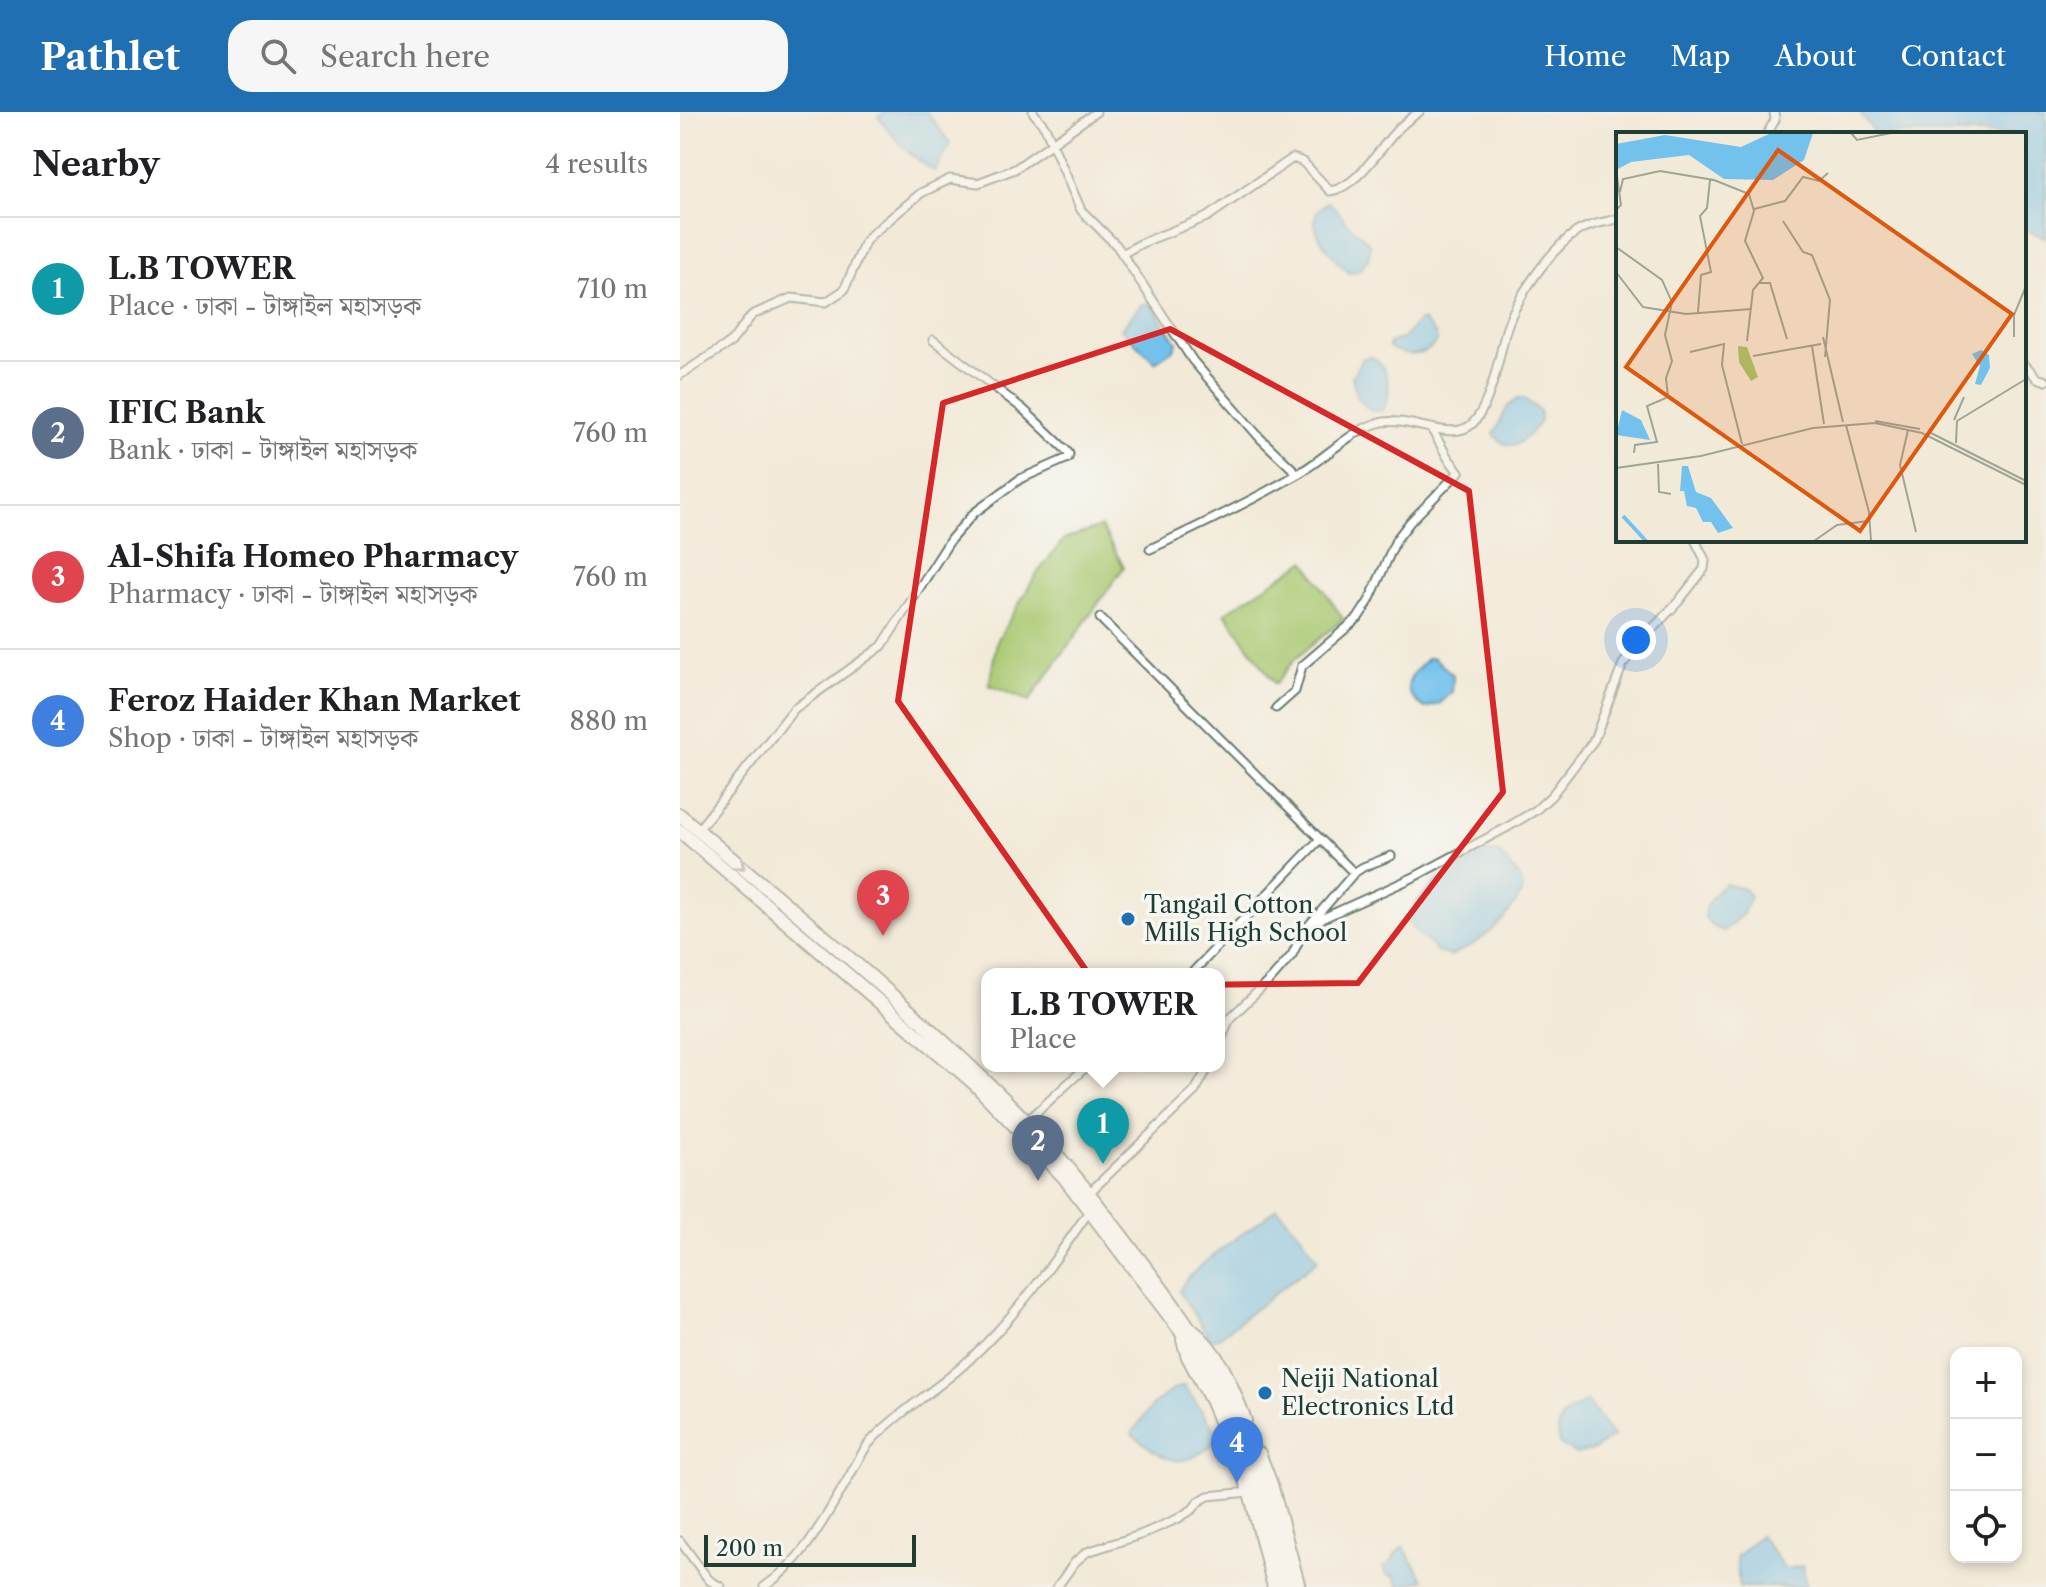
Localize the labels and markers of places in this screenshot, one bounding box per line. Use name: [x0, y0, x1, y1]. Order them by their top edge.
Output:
pin: 3: [857, 870, 909, 936]
place label: Tangail Cotton Mills High School: [1144, 890, 1347, 947]
marker: Tangail Cotton Mills High School: [1119, 910, 1137, 928]
pin: 1: [1077, 1098, 1129, 1164]
pin: 2: [1012, 1115, 1064, 1181]
place label: Neiji National Electronics Ltd: [1281, 1364, 1455, 1421]
marker: Neiji National Electronics Ltd: [1256, 1384, 1274, 1402]
pin: 4: [1211, 1417, 1263, 1483]

